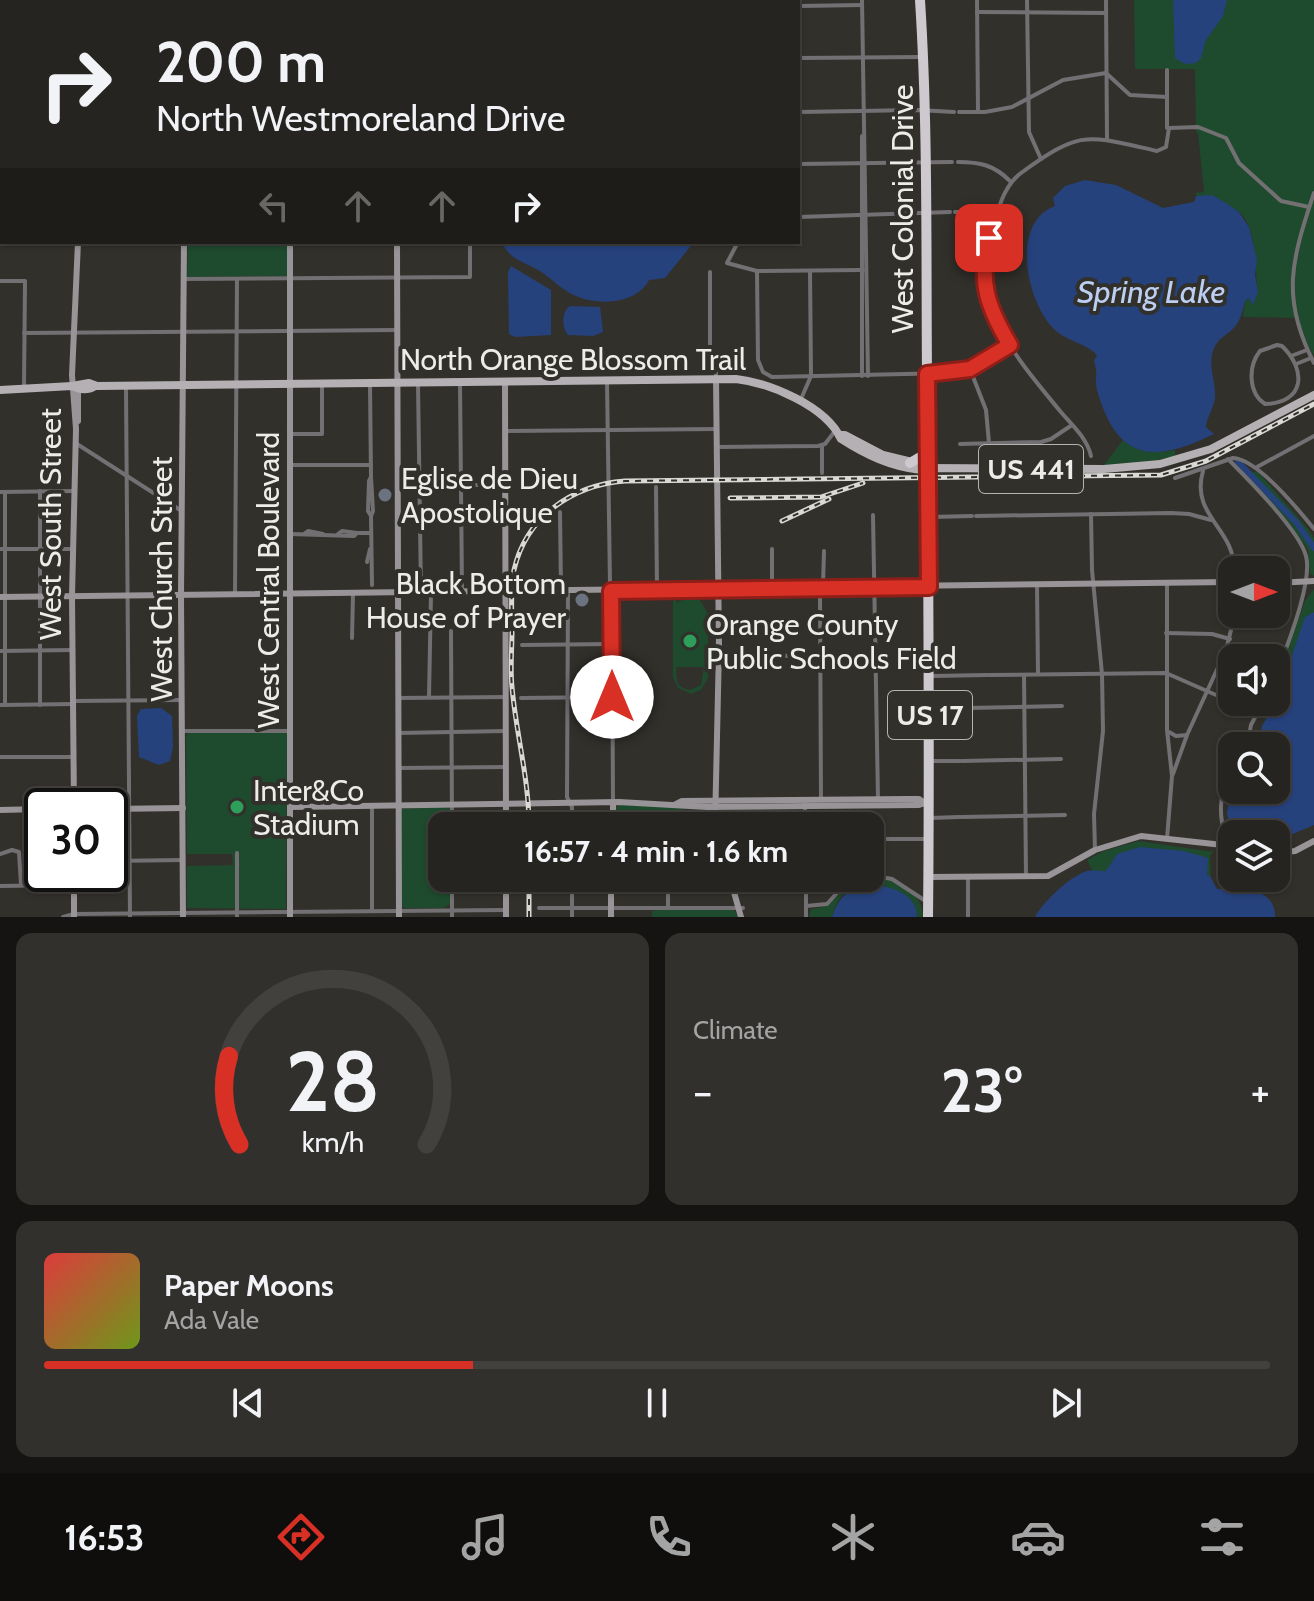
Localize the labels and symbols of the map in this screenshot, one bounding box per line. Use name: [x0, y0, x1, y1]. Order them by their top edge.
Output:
street label: West Colonial Drive: [884, 85, 921, 333]
pin: [955, 204, 1023, 272]
water label: Spring Lake: [1077, 272, 1225, 311]
street label: North Orange Blossom Trail: [400, 341, 746, 378]
street label: West South Street: [32, 408, 69, 640]
street label: West Central Boulevard: [250, 432, 287, 728]
road number: US 441: [979, 445, 1083, 493]
street label: West Church Street: [143, 456, 180, 702]
place label: Eglise de Dieu Apostolique: [401, 460, 578, 531]
marker: Eglise de Dieu Apostolique: [376, 486, 394, 504]
north arrow: [1218, 556, 1290, 628]
place label: Black Bottom House of Prayer: [366, 565, 567, 636]
marker: Black Bottom House of Prayer: [573, 591, 591, 609]
place label: Orange County Public Schools Field: [706, 606, 957, 677]
marker: Orange County Public Schools Field: [681, 632, 699, 650]
position arrow: [570, 655, 654, 739]
road number: US 17: [888, 691, 972, 739]
place label: Inter&Co Stadium: [253, 772, 364, 843]
speed limit sign: 30: [24, 788, 128, 892]
marker: Inter&Co Stadium: [228, 798, 246, 816]

